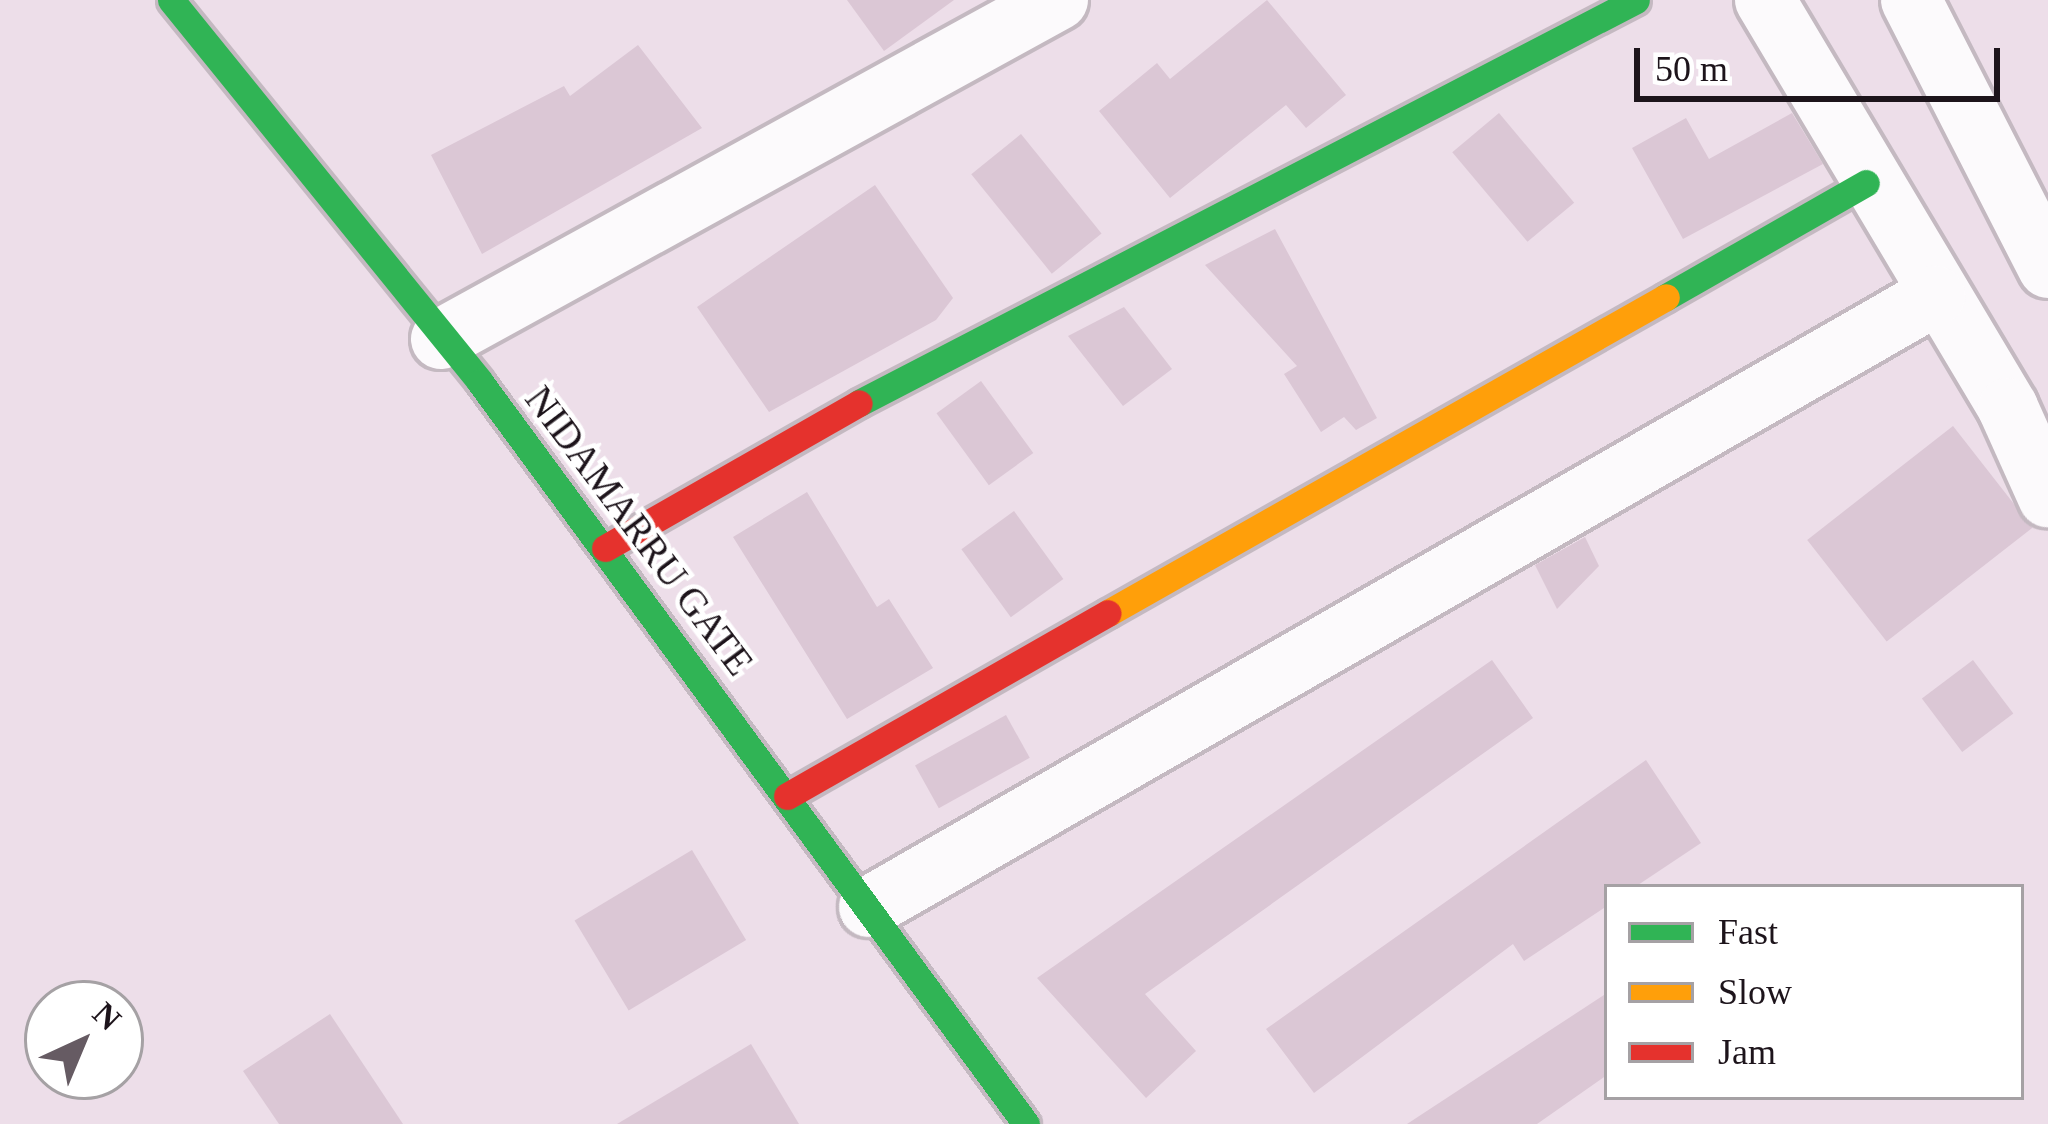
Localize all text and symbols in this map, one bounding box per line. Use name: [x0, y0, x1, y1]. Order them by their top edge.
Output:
scale bar: [1640, 24, 2006, 98]
text: 50 m: [1655, 49, 1728, 89]
street label: NIDAMARRU GATE: [515, 377, 763, 685]
legend: [1604, 884, 2024, 1100]
text: Fast: [1718, 912, 1778, 952]
text: Slow: [1718, 972, 1792, 1012]
north arrow: [24, 980, 144, 1100]
text: N: [86, 995, 128, 1037]
text: Jam: [1718, 1032, 1776, 1072]

